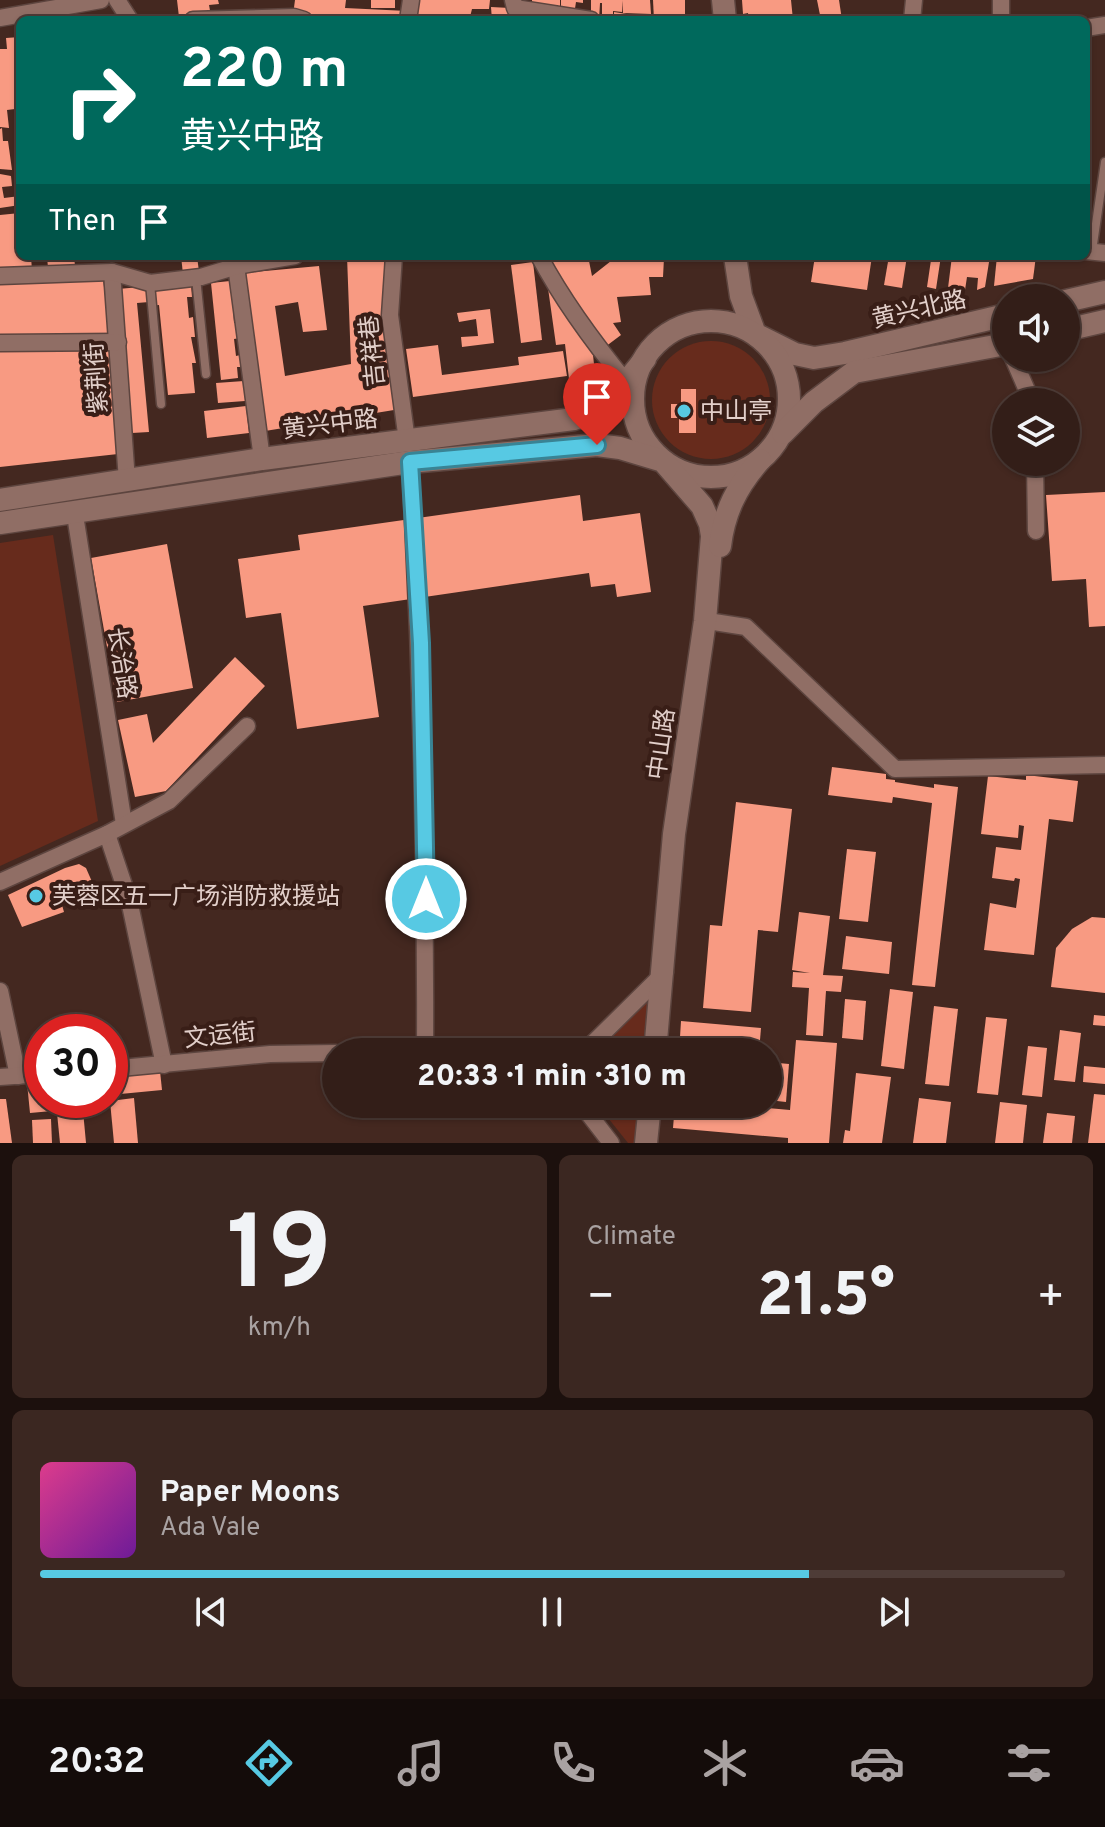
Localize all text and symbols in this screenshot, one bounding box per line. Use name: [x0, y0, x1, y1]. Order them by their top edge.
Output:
text: 220 m: [180, 37, 348, 107]
icon: right: [48, 48, 152, 152]
text: 黄兴中路: [180, 116, 324, 162]
icon: arrive: [132, 200, 176, 244]
text: Then: [48, 204, 116, 241]
map controls: [992, 284, 1080, 476]
button: sound: [992, 284, 1080, 372]
street label: 黄兴北路: [869, 286, 970, 336]
street label: 吉祥巷: [355, 313, 393, 388]
street label: 紫荆街: [81, 341, 115, 415]
pin: [563, 363, 631, 445]
icon: arrive: [575, 375, 619, 419]
button: layers: [992, 388, 1080, 476]
place label: 中山亭: [700, 398, 772, 428]
marker: 中山亭: [675, 402, 693, 420]
street label: 黄兴中路: [281, 405, 380, 447]
street label: 长治路: [100, 625, 140, 701]
street label: 中山路: [643, 707, 683, 782]
position arrow: [384, 857, 468, 941]
place label: 芙蓉区五一广场消防救援站: [52, 883, 340, 913]
marker: 芙蓉区五一广场消防救援站: [27, 887, 45, 905]
speed limit sign: 30: [24, 1014, 128, 1118]
street label: 文运街: [183, 1018, 258, 1056]
text: 20:33 · 1 min · 310 m: [417, 1059, 687, 1096]
text: 19: [226, 1194, 332, 1326]
text: Climate: [587, 1221, 676, 1254]
text: 21.5°: [757, 1261, 895, 1337]
text: −: [587, 1271, 615, 1327]
text: +: [1037, 1271, 1065, 1327]
text: km/h: [248, 1312, 311, 1345]
text: Paper Moons: [160, 1475, 340, 1512]
text: Ada Vale: [160, 1512, 260, 1545]
icon: previous: [189, 1590, 233, 1634]
icon: pause: [530, 1590, 574, 1634]
icon: next: [872, 1590, 916, 1634]
icon: directions: [241, 1735, 297, 1791]
icon: music: [393, 1735, 449, 1791]
icon: phone: [545, 1735, 601, 1791]
icon: climate: [697, 1735, 753, 1791]
icon: car: [849, 1735, 905, 1791]
icon: filters: [1001, 1735, 1057, 1791]
text: 20:32: [48, 1740, 145, 1786]

